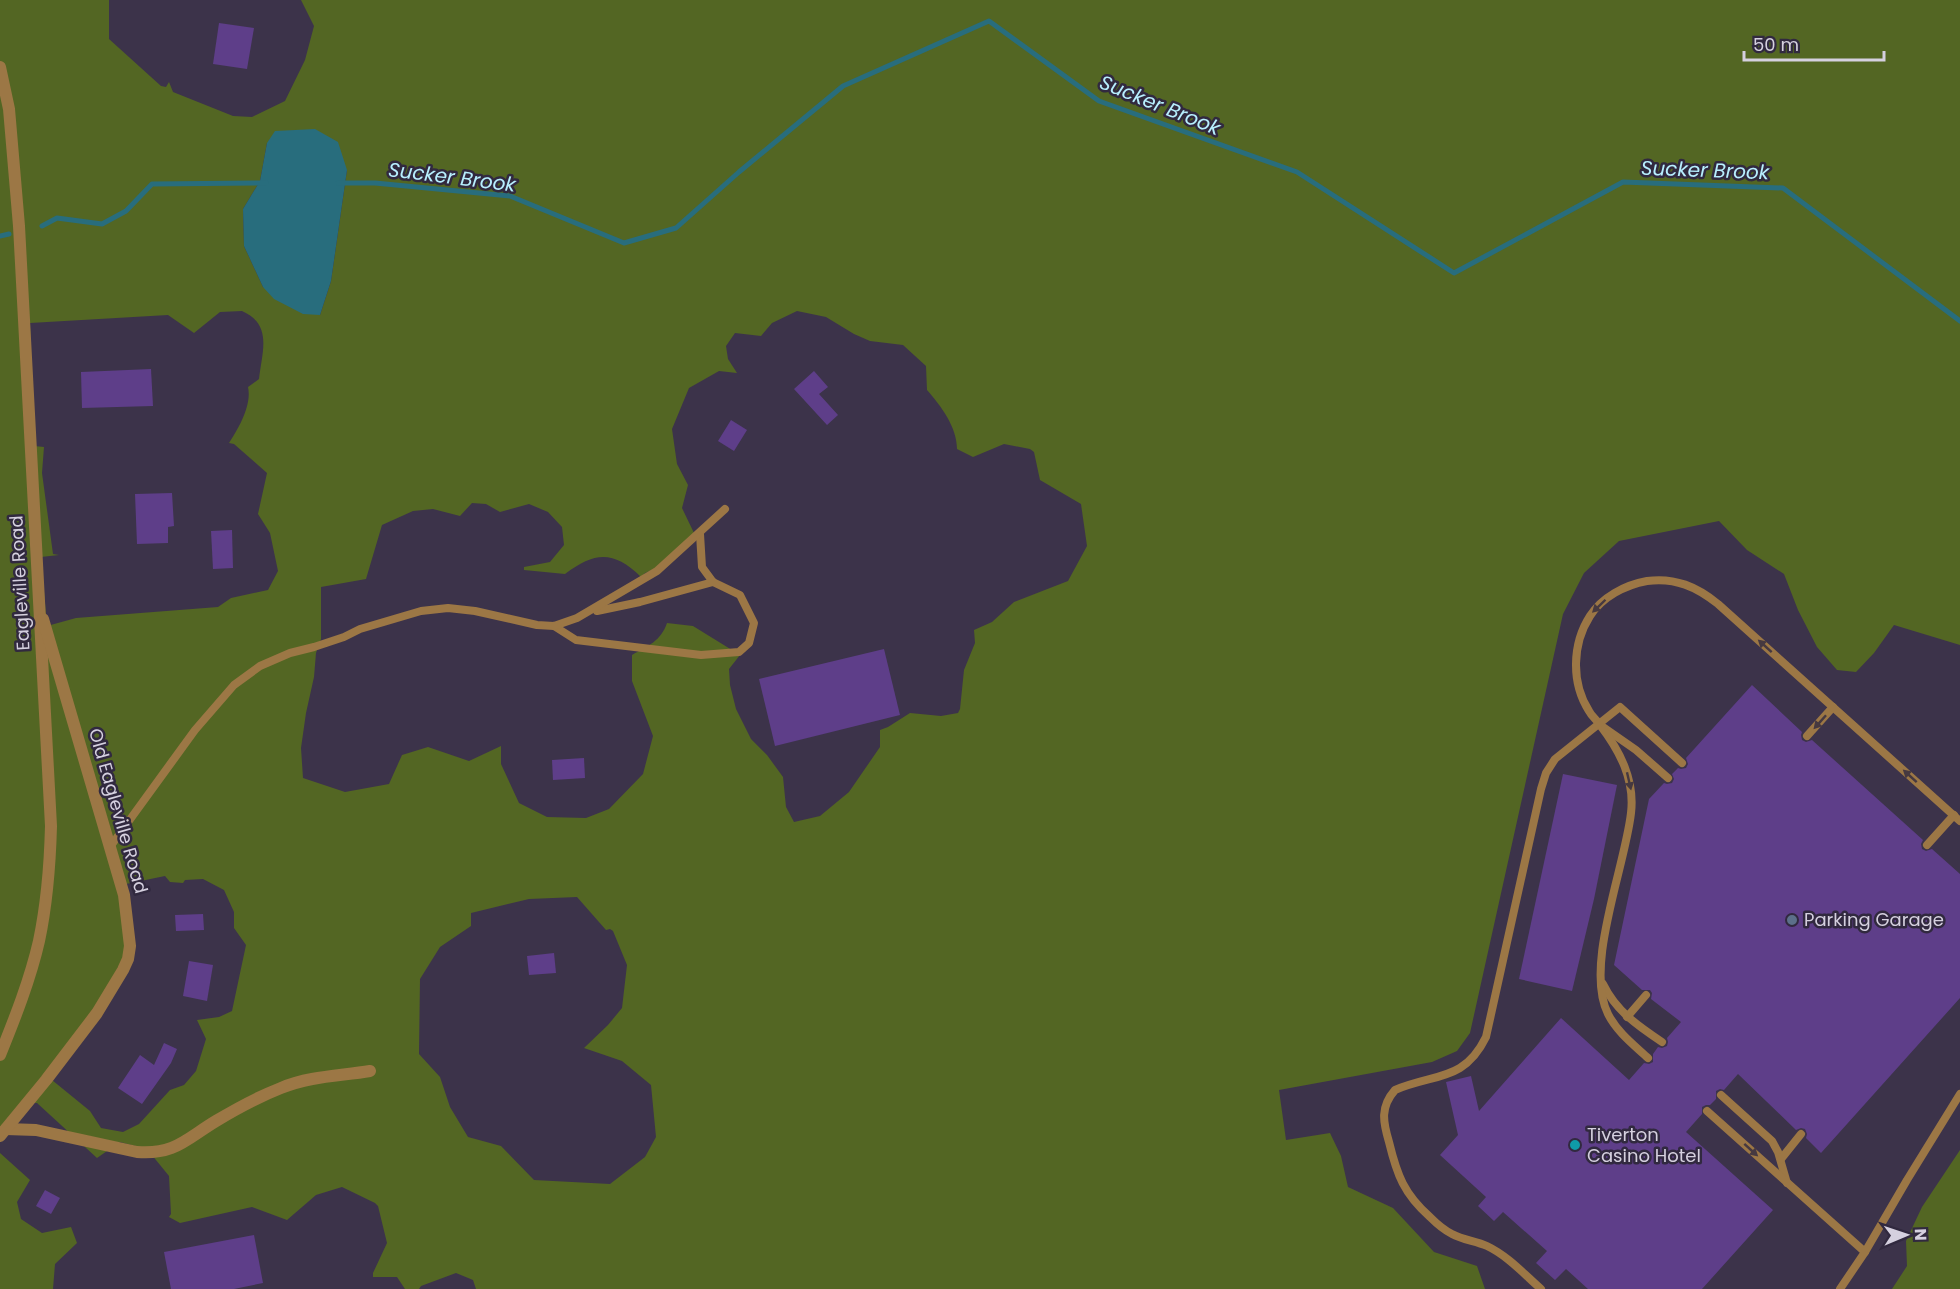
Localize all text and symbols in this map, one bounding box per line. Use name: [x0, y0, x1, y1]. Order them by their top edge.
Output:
scale bar: [1744, 24, 1884, 62]
text: 50 m: [1753, 32, 1799, 57]
water label: Sucker Brook: [1095, 68, 1226, 143]
water label: Sucker Brook: [1640, 154, 1771, 186]
water label: Sucker Brook: [387, 155, 519, 199]
street label: Eagleville Road: [3, 515, 36, 651]
one-way arrow: [1592, 599, 1607, 613]
one-way arrow: [1758, 640, 1773, 653]
one-way arrow: [1813, 714, 1827, 729]
street label: Old Eagleville Road: [83, 725, 154, 896]
one-way arrow: [1903, 770, 1918, 783]
one-way arrow: [1624, 771, 1634, 790]
place label: Parking Garage: [1804, 907, 1944, 932]
marker: Parking Garage: [1785, 913, 1799, 927]
place label: Tiverton Casino Hotel: [1587, 1122, 1701, 1168]
marker: Tiverton Casino Hotel: [1568, 1138, 1582, 1152]
one-way arrow: [1743, 1143, 1758, 1156]
north arrow: [1876, 1205, 1936, 1265]
text: N: [1909, 1228, 1932, 1241]

